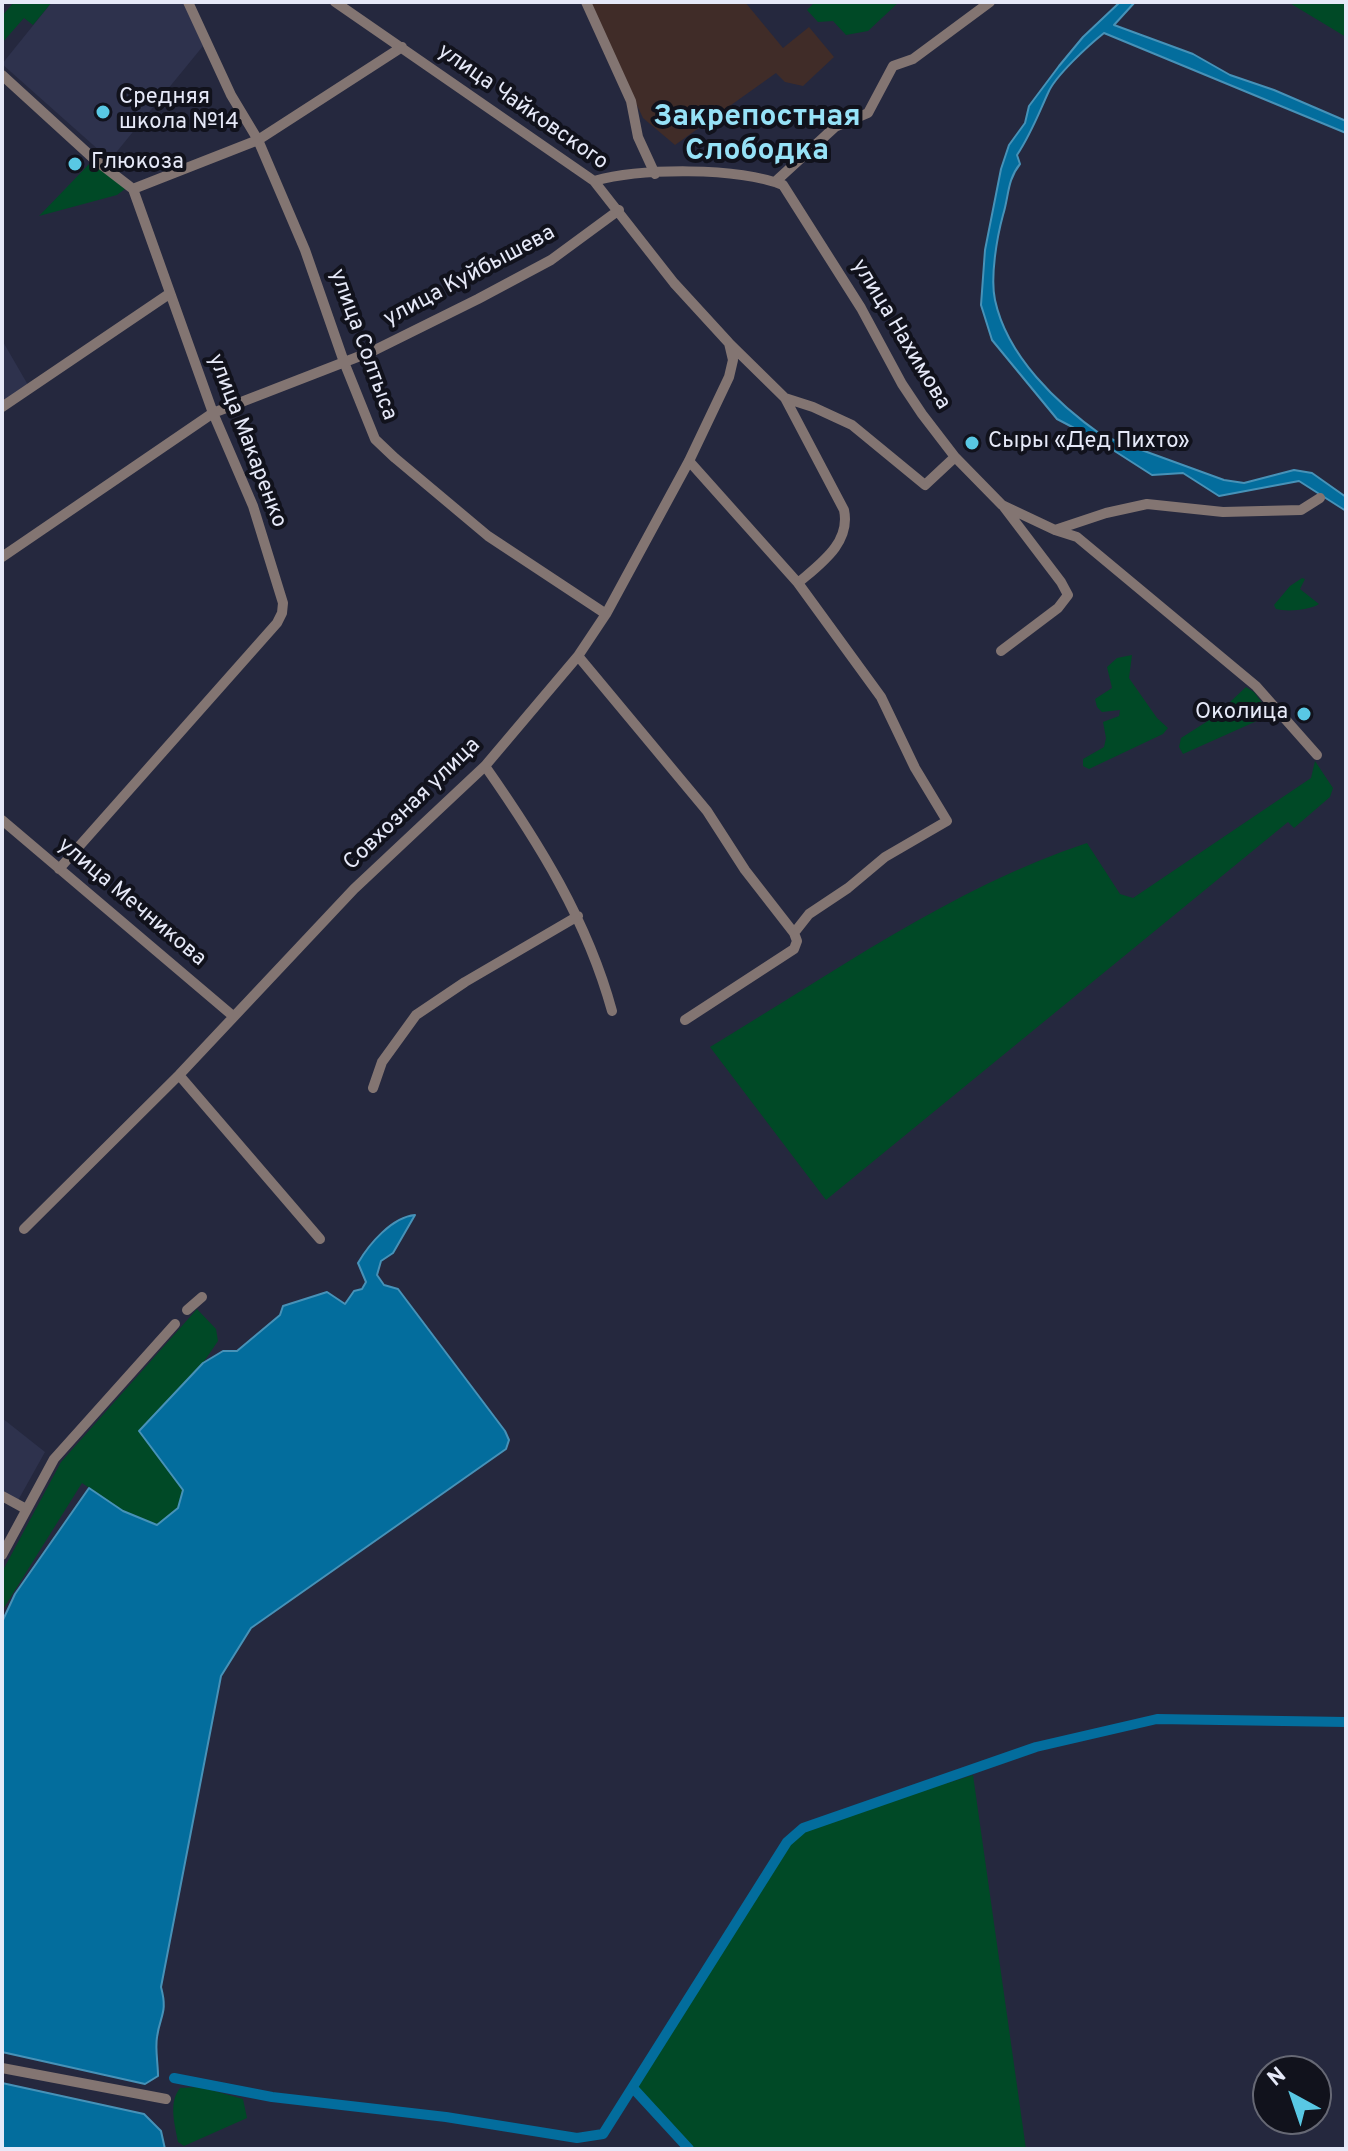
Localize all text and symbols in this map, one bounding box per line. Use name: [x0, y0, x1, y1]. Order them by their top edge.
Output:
street label: улица Чайковского: [432, 39, 612, 177]
place label: Средняя школа №14: [119, 86, 239, 138]
district label: Закрепостная Слободка: [653, 101, 861, 172]
marker: Средняя школа №14: [94, 103, 112, 121]
place label: Глюкоза: [91, 151, 184, 177]
marker: Глюкоза: [66, 155, 84, 173]
street label: улица Куйбышева: [380, 221, 560, 333]
street label: улица Нахимова: [845, 255, 955, 415]
street label: улица Солтыса: [322, 266, 402, 424]
street label: улица Макаренко: [201, 350, 291, 532]
place label: Сыры «Дед Пихто»: [988, 430, 1190, 456]
marker: Сыры «Дед Пихто»: [963, 434, 981, 452]
place label: Околица: [1195, 701, 1288, 727]
marker: Околица: [1295, 705, 1313, 723]
street label: Совхозная улица: [339, 733, 487, 877]
street label: улица Мечникова: [51, 833, 211, 973]
north arrow: [1252, 2055, 1332, 2135]
text: N: [1263, 2062, 1292, 2093]

